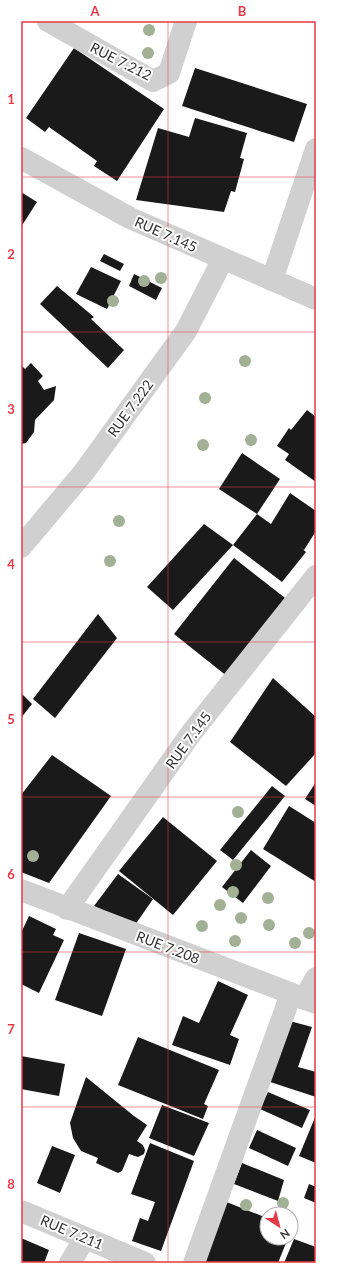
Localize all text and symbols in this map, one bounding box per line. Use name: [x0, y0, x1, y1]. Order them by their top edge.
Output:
text: A: [89, 3, 100, 19]
text: B: [238, 3, 247, 19]
street label: RUE 7.212: [88, 38, 154, 84]
text: 1: [7, 91, 15, 107]
street label: RUE 7.145: [132, 213, 200, 255]
text: 2: [7, 246, 15, 262]
street label: RUE 7.222: [104, 376, 156, 440]
text: 3: [7, 401, 15, 417]
text: 4: [7, 556, 15, 572]
street label: RUE 7.145: [162, 708, 214, 772]
text: 5: [7, 711, 15, 727]
text: 6: [7, 866, 15, 882]
street label: RUE 7.208: [134, 927, 202, 967]
text: 7: [7, 1021, 15, 1037]
text: 8: [7, 1176, 15, 1192]
north arrow: [259, 1206, 299, 1246]
street label: RUE 7.211: [38, 1211, 106, 1253]
text: N: [278, 1227, 292, 1242]

